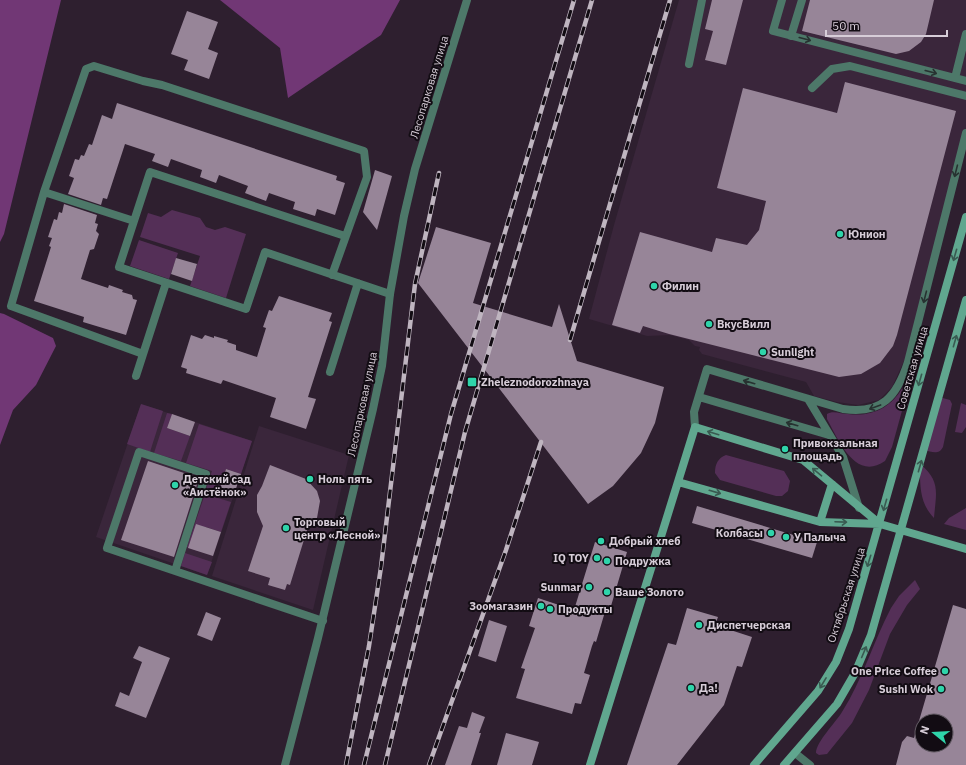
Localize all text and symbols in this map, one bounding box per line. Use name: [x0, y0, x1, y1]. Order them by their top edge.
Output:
scale bar: [826, 12, 947, 38]
text: 50 m: [832, 18, 860, 33]
street label: Лесопарковая улица: [407, 34, 451, 140]
one-way arrow: [798, 36, 811, 44]
one-way arrow: [924, 69, 937, 76]
one-way arrow: [952, 164, 960, 177]
place label: Юнион: [848, 227, 886, 241]
marker: Юнион: [835, 229, 845, 239]
one-way arrow: [951, 248, 959, 261]
place label: Филин: [662, 279, 699, 293]
marker: Филин: [649, 281, 659, 291]
one-way arrow: [920, 290, 928, 303]
place label: ВкусВилл: [717, 317, 770, 331]
marker: ВкусВилл: [704, 319, 714, 329]
street label: Советская улица: [893, 324, 931, 411]
one-way arrow: [952, 334, 959, 347]
place label: Sunlight: [771, 345, 814, 359]
marker: Sunlight: [758, 347, 768, 357]
street label: Лесопарковая улица: [344, 350, 380, 458]
one-way arrow: [916, 373, 923, 386]
place label: Zheleznodorozhnаyа: [481, 375, 589, 389]
marker: Zheleznodorozhnаyа: [466, 376, 478, 388]
one-way arrow: [743, 378, 756, 385]
one-way arrow: [869, 403, 881, 411]
one-way arrow: [786, 420, 799, 427]
one-way arrow: [707, 428, 719, 436]
place label: Привокзальная площадь: [793, 436, 878, 463]
marker: Привокзальная площадь: [780, 444, 790, 454]
one-way arrow: [917, 460, 924, 473]
one-way arrow: [812, 468, 823, 477]
place label: Детский сад «Аистёнок»: [183, 472, 252, 499]
place label: Ноль пять: [318, 472, 372, 486]
marker: Ноль пять: [305, 474, 315, 484]
marker: Детский сад «Аистёнок»: [170, 480, 180, 490]
one-way arrow: [708, 489, 721, 496]
one-way arrow: [881, 498, 888, 511]
place label: Торговый центр «Лесной»: [294, 515, 380, 542]
one-way arrow: [834, 519, 847, 526]
marker: Торговый центр «Лесной»: [281, 523, 291, 533]
place label: Колбасы: [716, 526, 763, 540]
marker: Колбасы: [766, 528, 776, 538]
place label: У Палыча: [794, 530, 846, 544]
marker: У Палыча: [781, 532, 791, 542]
place label: Добрый хлеб: [609, 534, 681, 548]
marker: Добрый хлеб: [596, 536, 606, 546]
street label: Октябрьская улица: [824, 545, 868, 644]
place label: IQ TOY: [553, 551, 590, 565]
marker: IQ TOY: [592, 553, 602, 563]
place label: Подружка: [615, 554, 671, 568]
one-way arrow: [865, 555, 872, 568]
marker: Подружка: [602, 556, 612, 566]
place label: Sunmar: [540, 580, 582, 594]
marker: Sunmar: [584, 582, 594, 592]
place label: Ваше Золото: [615, 585, 684, 599]
marker: Ваше Золото: [602, 587, 612, 597]
place label: Зоомагазин: [469, 599, 533, 613]
marker: Зоомагазин: [536, 601, 546, 611]
place label: Продукты: [558, 602, 613, 616]
marker: Продукты: [545, 604, 555, 614]
place label: Диспетчерская: [707, 618, 791, 632]
marker: Диспетчерская: [694, 620, 704, 630]
one-way arrow: [861, 647, 868, 659]
place label: One Price Coffee: [851, 664, 937, 678]
marker: One Price Coffee: [940, 666, 950, 676]
one-way arrow: [819, 677, 827, 689]
place label: Да!: [699, 681, 718, 695]
place label: Sushi Wok: [879, 682, 934, 696]
marker: Да!: [686, 683, 696, 693]
marker: Sushi Wok: [936, 684, 946, 694]
north arrow: [914, 713, 954, 753]
text: N: [917, 724, 932, 736]

